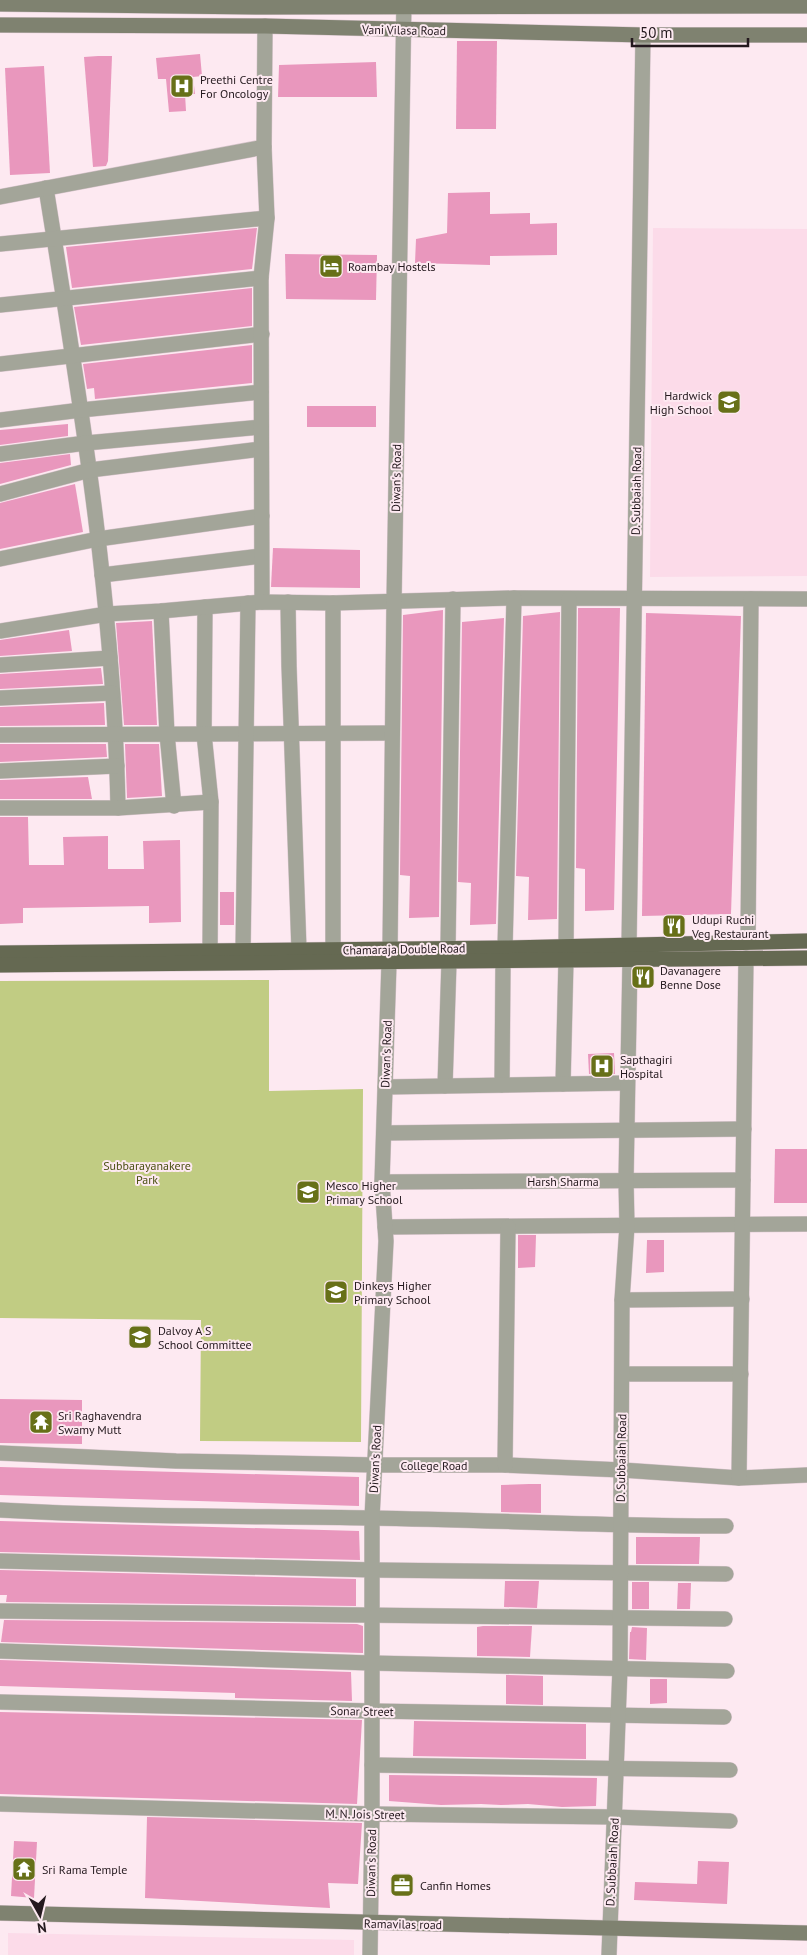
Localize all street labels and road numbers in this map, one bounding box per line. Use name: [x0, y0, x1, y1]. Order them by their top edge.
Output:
street label: Vani Vilasa Road: [361, 22, 446, 38]
street label: Diwan's Road: [388, 444, 404, 512]
street label: D. Subbaiah Road: [628, 447, 644, 535]
street label: Chamaraja Double Road: [342, 940, 466, 958]
street label: Diwan's Road: [377, 1020, 395, 1088]
street label: Harsh Sharma: [527, 1174, 599, 1189]
street label: D. Subbaiah Road: [613, 1414, 629, 1502]
street label: Diwan's Road: [366, 1425, 384, 1493]
street label: College Road: [401, 1458, 468, 1473]
street label: Sonar Street: [330, 1703, 394, 1719]
street label: M. N. Jois Street: [325, 1806, 405, 1822]
street label: D. Subbaiah Road: [602, 1817, 622, 1907]
street label: Diwan's Road: [363, 1829, 379, 1897]
street label: Ramavilas road: [364, 1916, 442, 1932]

